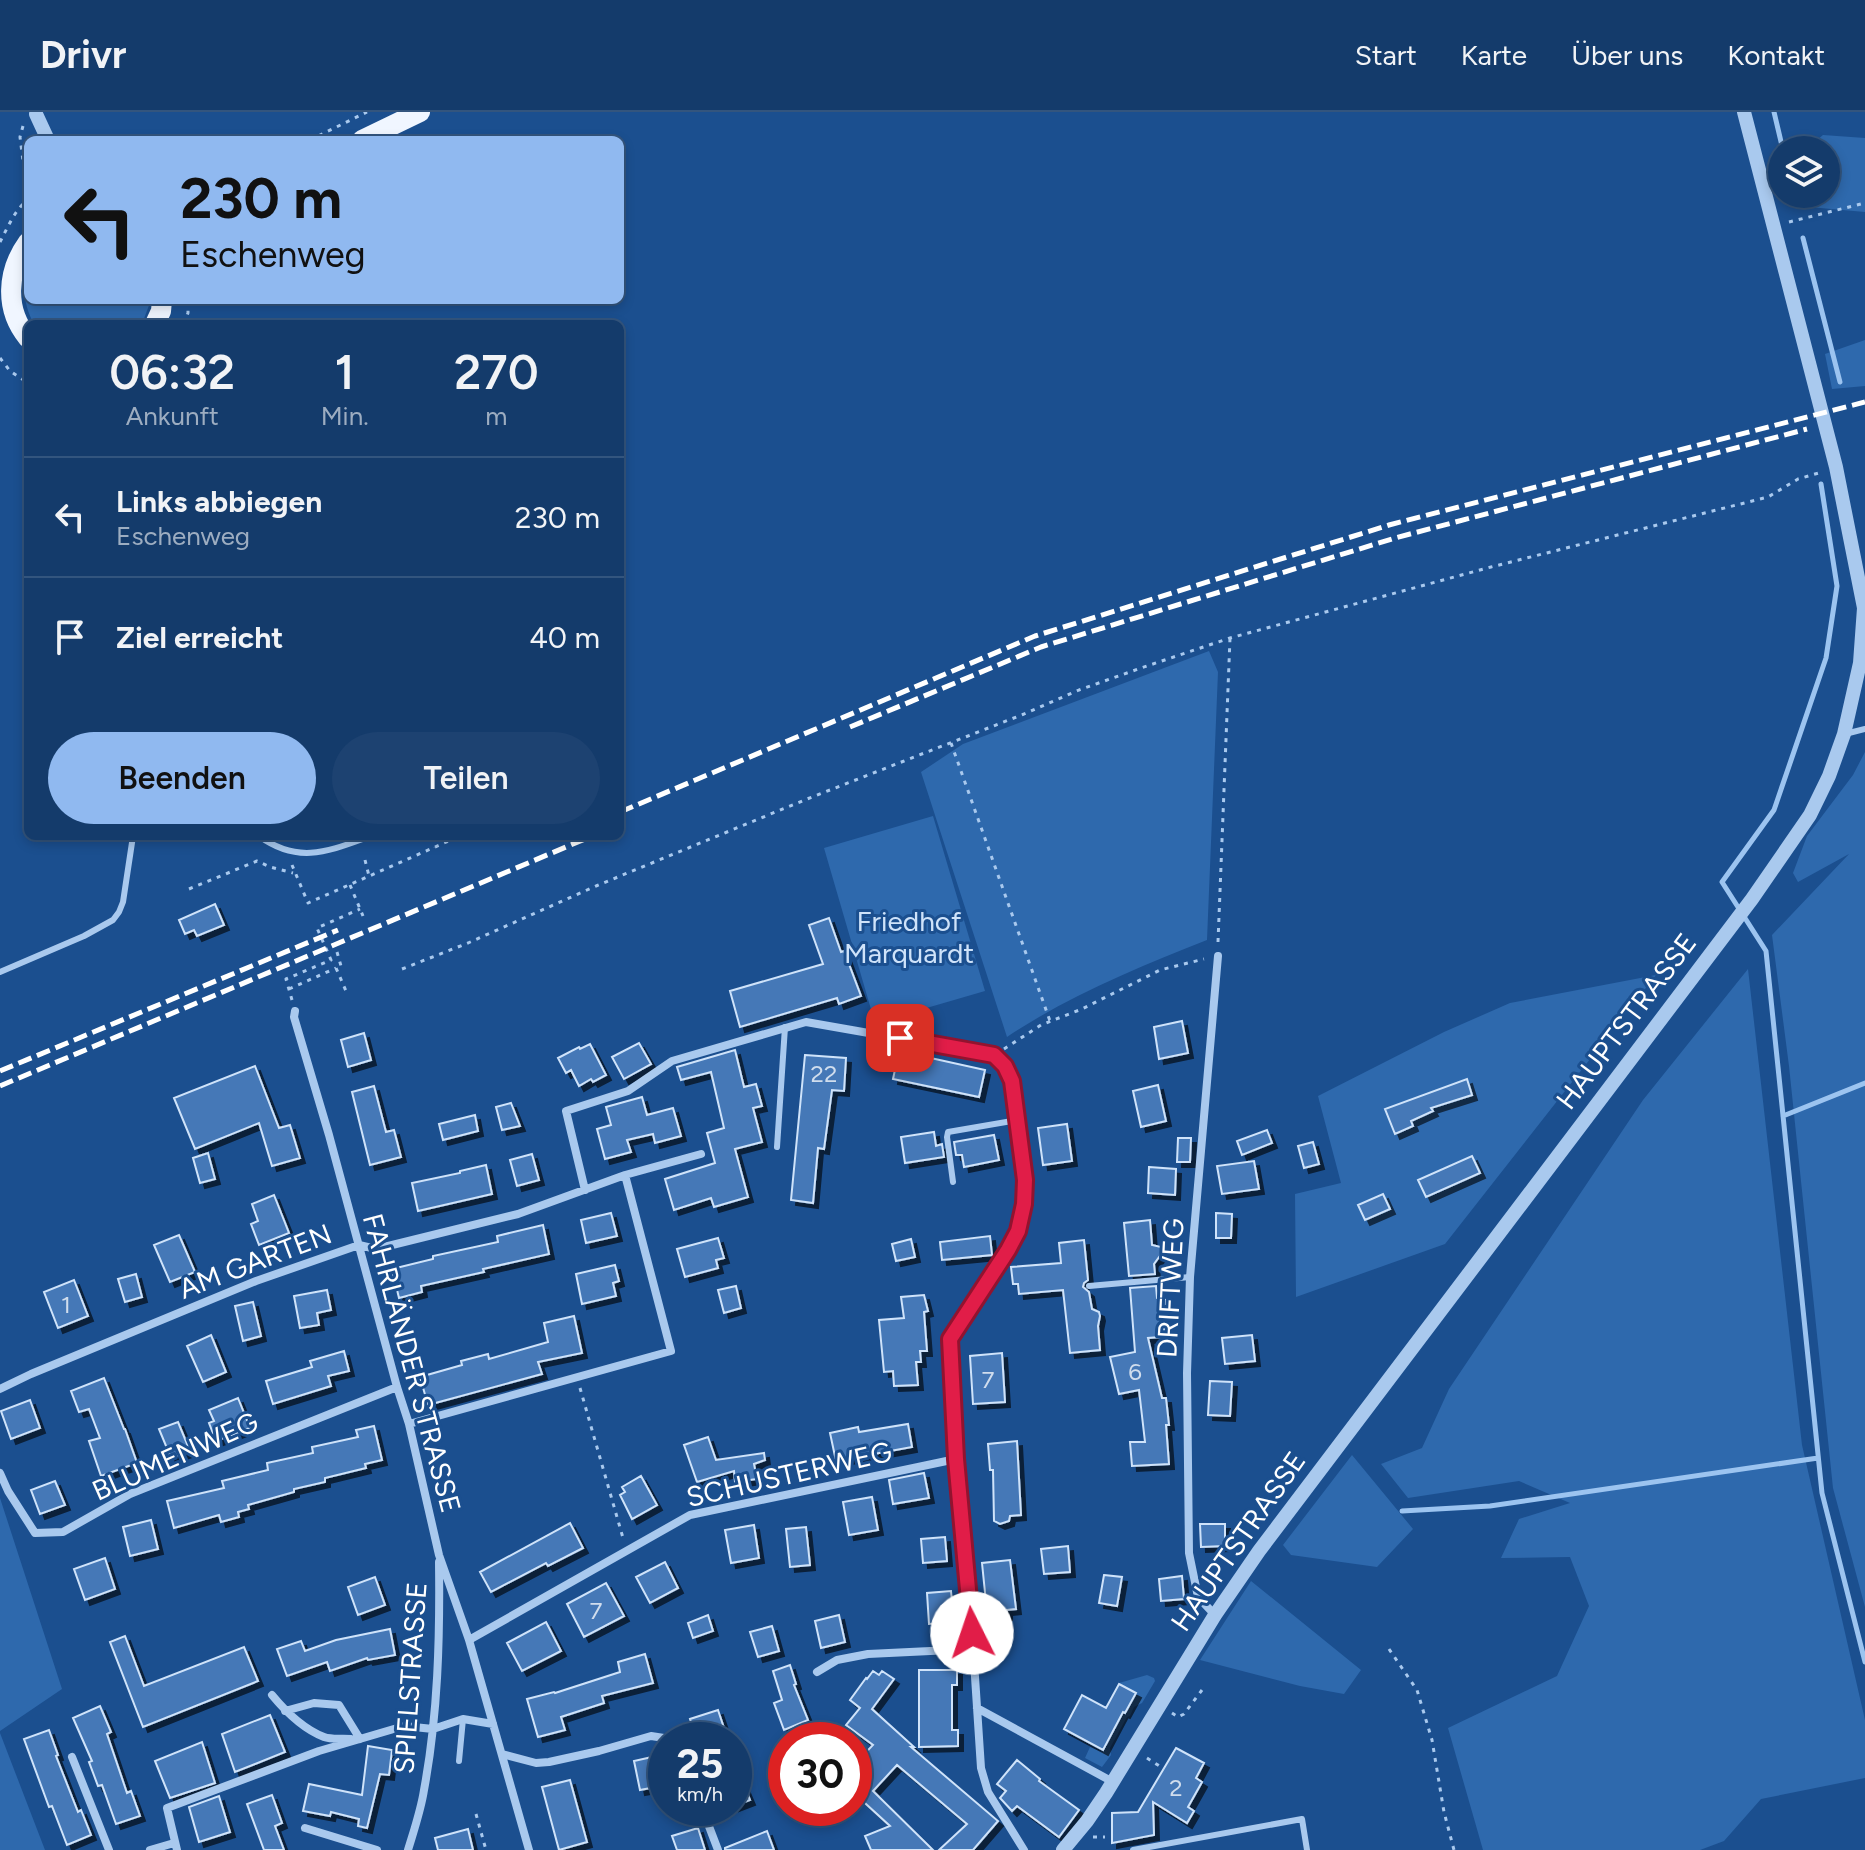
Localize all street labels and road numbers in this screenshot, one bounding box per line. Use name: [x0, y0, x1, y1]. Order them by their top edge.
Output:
street label: HAUPTSTRASSE: [1549, 926, 1703, 1116]
street label: FAHRLÄNDER STRASSE: [356, 1210, 468, 1516]
street label: AM GARTEN: [174, 1216, 336, 1306]
street label: DRIFTWEG: [1149, 1217, 1191, 1359]
street label: BLUMENWEG: [87, 1404, 263, 1508]
street label: SCHUSTERWEG: [683, 1434, 895, 1514]
street label: HAUPTSTRASSE: [1163, 1445, 1313, 1637]
street label: SPIELSTRASSE: [386, 1581, 434, 1775]

